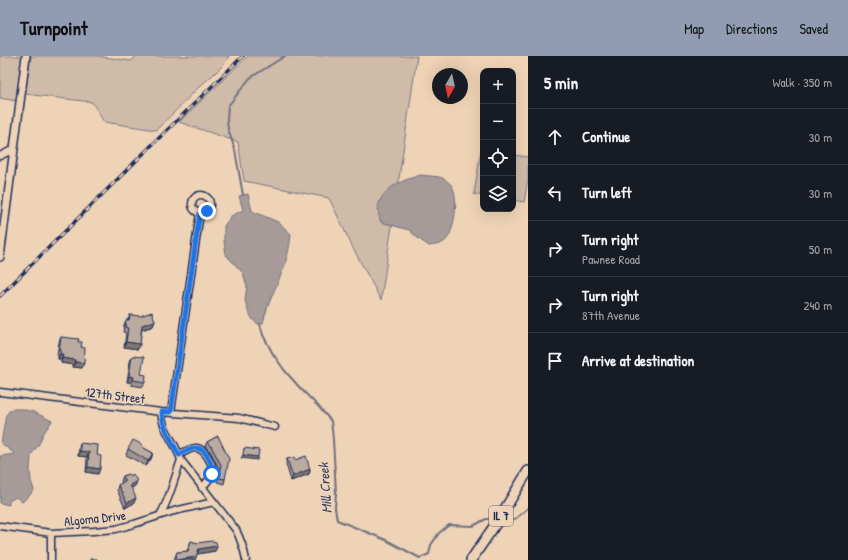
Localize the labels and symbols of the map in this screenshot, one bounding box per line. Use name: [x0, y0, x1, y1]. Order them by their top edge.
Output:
north arrow: [432, 68, 468, 104]
route end: [198, 202, 216, 220]
street label: 127th Street: [84, 382, 147, 408]
water label: Mill Creek: [313, 461, 336, 514]
route start: [203, 465, 221, 483]
street label: Algoma Drive: [63, 506, 127, 530]
road number: IL 7: [489, 506, 513, 526]

